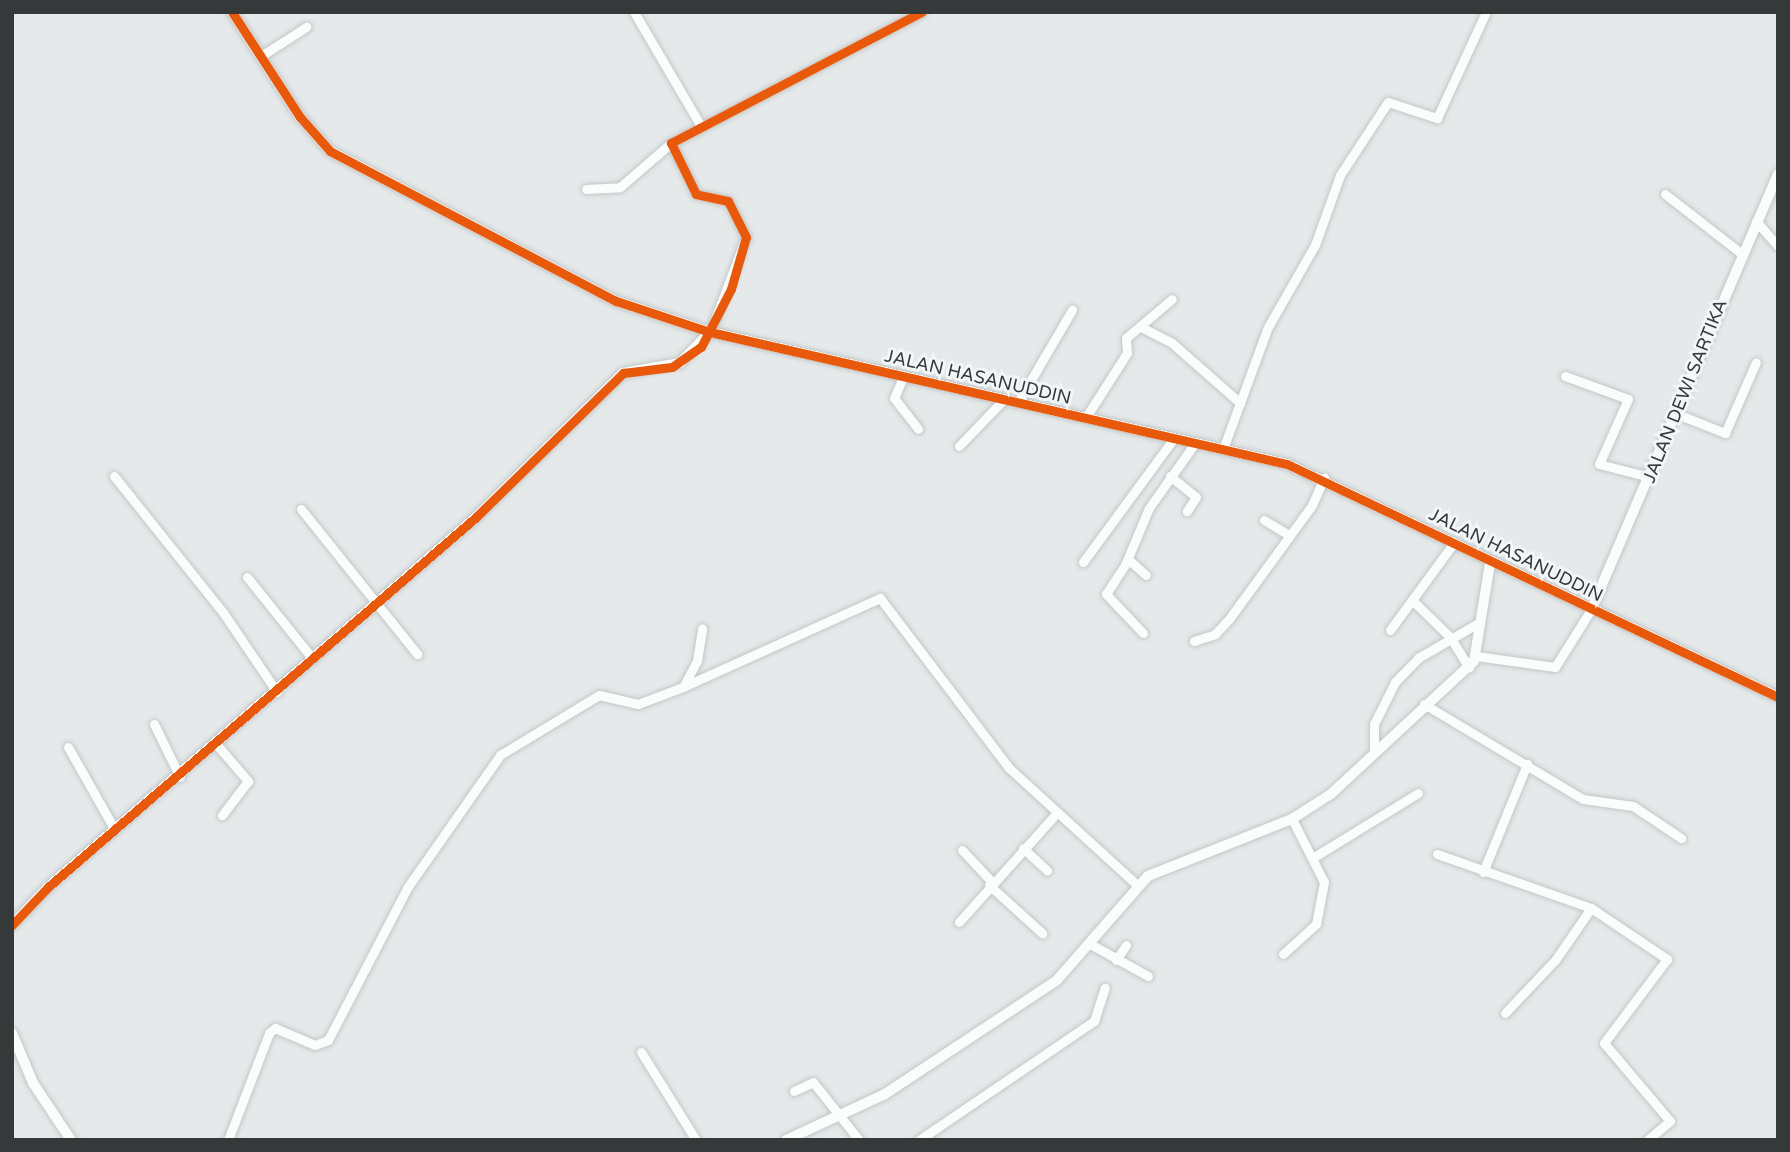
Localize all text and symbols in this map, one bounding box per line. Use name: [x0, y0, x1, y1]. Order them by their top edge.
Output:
street label: JALAN DEWI SARTIKA: [1638, 296, 1732, 486]
street label: JALAN HASANUDDIN: [883, 345, 1073, 409]
street label: JALAN HASANUDDIN: [1426, 504, 1606, 606]

